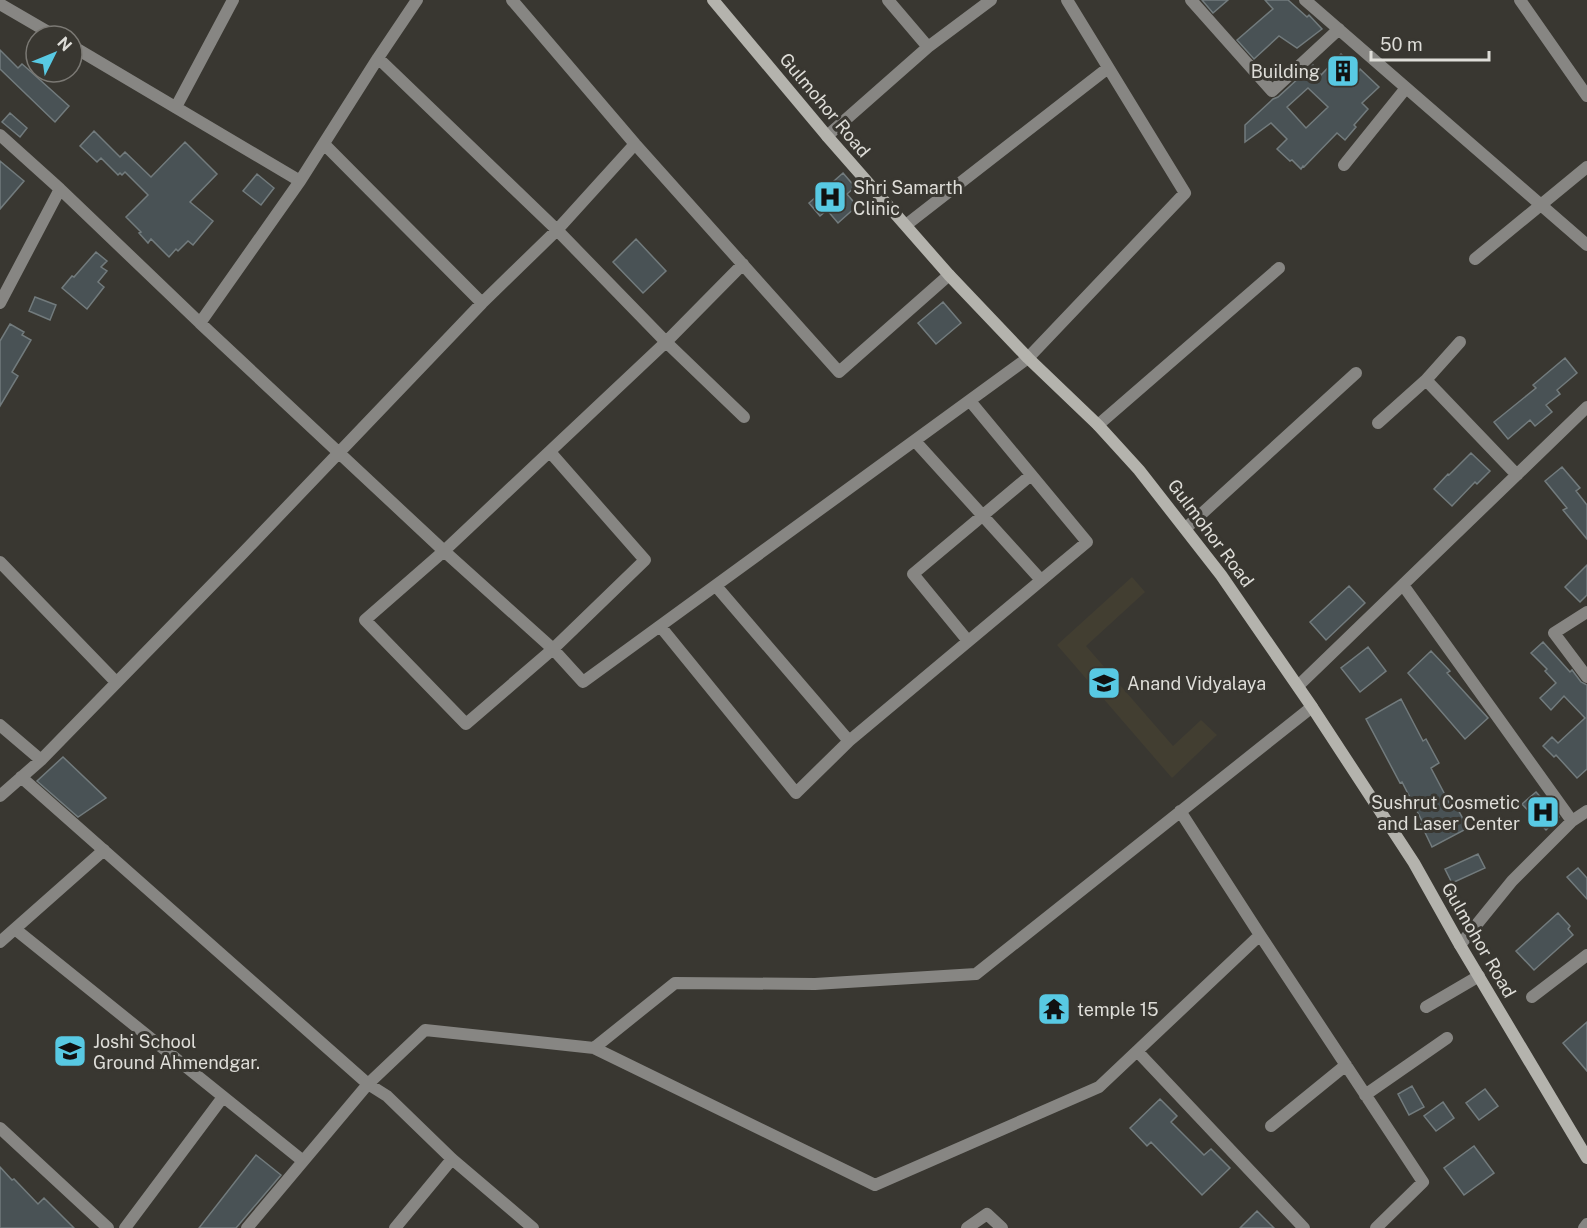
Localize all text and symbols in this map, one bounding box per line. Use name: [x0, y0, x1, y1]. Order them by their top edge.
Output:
north arrow: [24, 24, 84, 84]
scale bar: [1371, 24, 1490, 62]
text: N: [53, 33, 76, 55]
text: 50 m: [1380, 34, 1423, 55]
street label: Gulmohor Road: [775, 49, 875, 161]
building icon: Building: [1325, 53, 1361, 89]
place label: Building: [1251, 61, 1320, 82]
place label: Shri Samarth Clinic: [853, 177, 963, 219]
hospital icon: Shri Samarth Clinic: [812, 179, 848, 215]
street label: Gulmohor Road: [1164, 475, 1258, 591]
school or university icon: Anand Vidyalaya: [1086, 665, 1122, 701]
place label: Anand Vidyalaya: [1127, 673, 1266, 694]
place label: Sushrut Cosmetic and Laser Center: [1371, 792, 1520, 834]
hospital icon: Sushrut Cosmetic and Laser Center: [1525, 794, 1561, 830]
street label: Gulmohor Road: [1438, 879, 1520, 1001]
temple icon: temple 15: [1036, 991, 1072, 1027]
place label: temple 15: [1077, 999, 1159, 1020]
place label: Joshi School Ground Ahmendgar.: [93, 1031, 260, 1073]
school or university icon: Joshi School Ground Ahmendgar.: [52, 1033, 88, 1069]

